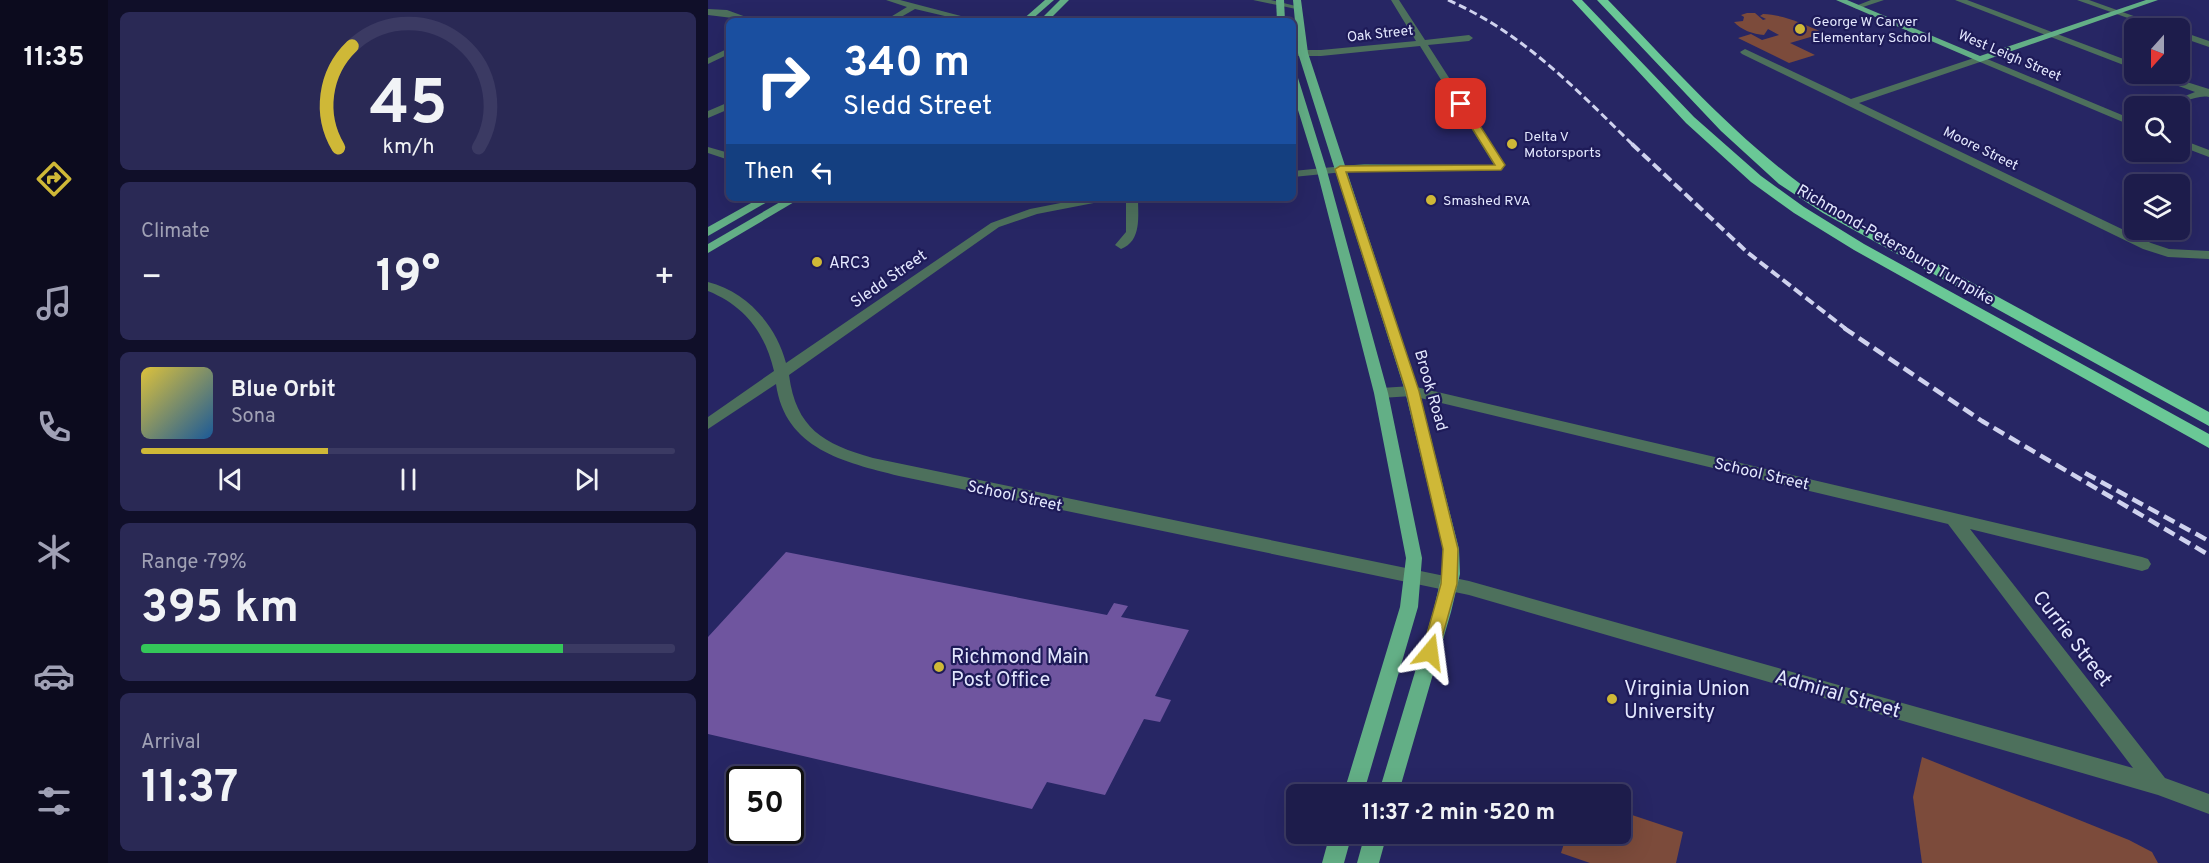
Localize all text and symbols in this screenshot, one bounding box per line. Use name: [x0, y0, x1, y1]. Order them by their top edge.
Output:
place label: George W Carver Elementary School: [1812, 14, 1931, 47]
north arrow: [2124, 18, 2190, 84]
map controls: [2124, 18, 2190, 240]
marker: George W Carver Elementary School: [1793, 22, 1807, 36]
street label: Oak Street: [1346, 23, 1414, 46]
street label: West Leigh Street: [1955, 27, 2064, 86]
text: 340 m: [843, 38, 970, 91]
text: 11:35: [24, 41, 84, 75]
icon: right: [744, 42, 822, 120]
text: 45: [369, 67, 447, 146]
pin: [1435, 78, 1486, 129]
icon: arrive: [1444, 87, 1477, 120]
text: Sledd Street: [843, 90, 992, 124]
button: search: [2124, 96, 2190, 162]
street label: Moore Street: [1940, 124, 2021, 175]
place label: Delta V Motorsports: [1524, 129, 1601, 162]
text: km/h: [382, 134, 434, 161]
marker: Delta V Motorsports: [1505, 137, 1519, 151]
icon: left: [806, 156, 839, 189]
icon: directions: [33, 158, 75, 200]
text: Then: [744, 159, 794, 186]
button: layers: [2124, 174, 2190, 240]
street label: Richmond-Petersburg Turnpike: [1793, 181, 1997, 311]
marker: Smashed RVA: [1424, 193, 1438, 207]
place label: Smashed RVA: [1443, 193, 1531, 210]
text: Climate: [141, 219, 210, 245]
street label: Sledd Street: [847, 246, 931, 313]
text: 19°: [376, 250, 440, 307]
place label: ARC3: [829, 254, 870, 274]
marker: ARC3: [810, 255, 824, 269]
text: −: [141, 258, 162, 300]
text: +: [654, 258, 675, 300]
icon: music: [33, 282, 75, 324]
street label: Brook Road: [1409, 348, 1451, 434]
text: Blue Orbit: [231, 377, 336, 404]
text: Sona: [231, 404, 276, 430]
icon: phone: [33, 406, 75, 448]
street label: School Street: [1712, 454, 1811, 496]
icon: previous: [214, 463, 247, 496]
icon: pause: [392, 463, 425, 496]
icon: next: [570, 463, 603, 496]
street label: School Street: [965, 477, 1064, 517]
icon: climate: [33, 531, 75, 573]
text: Range · 79%: [141, 550, 247, 576]
text: 395 km: [141, 581, 299, 638]
street label: Currie Street: [2026, 586, 2117, 693]
position arrow: [1398, 620, 1462, 684]
place label: Richmond Main Post Office: [951, 645, 1089, 694]
icon: car: [33, 655, 75, 697]
marker: Richmond Main Post Office: [932, 660, 946, 674]
street label: Admiral Street: [1772, 665, 1903, 725]
place label: Virginia Union University: [1624, 677, 1750, 726]
marker: Virginia Union University: [1605, 692, 1619, 706]
text: Arrival: [141, 730, 201, 756]
text: 11:37: [141, 761, 238, 818]
speed limit sign: 50: [726, 766, 804, 844]
icon: filters: [33, 780, 75, 822]
text: 11:37 · 2 min · 520 m: [1362, 800, 1555, 827]

